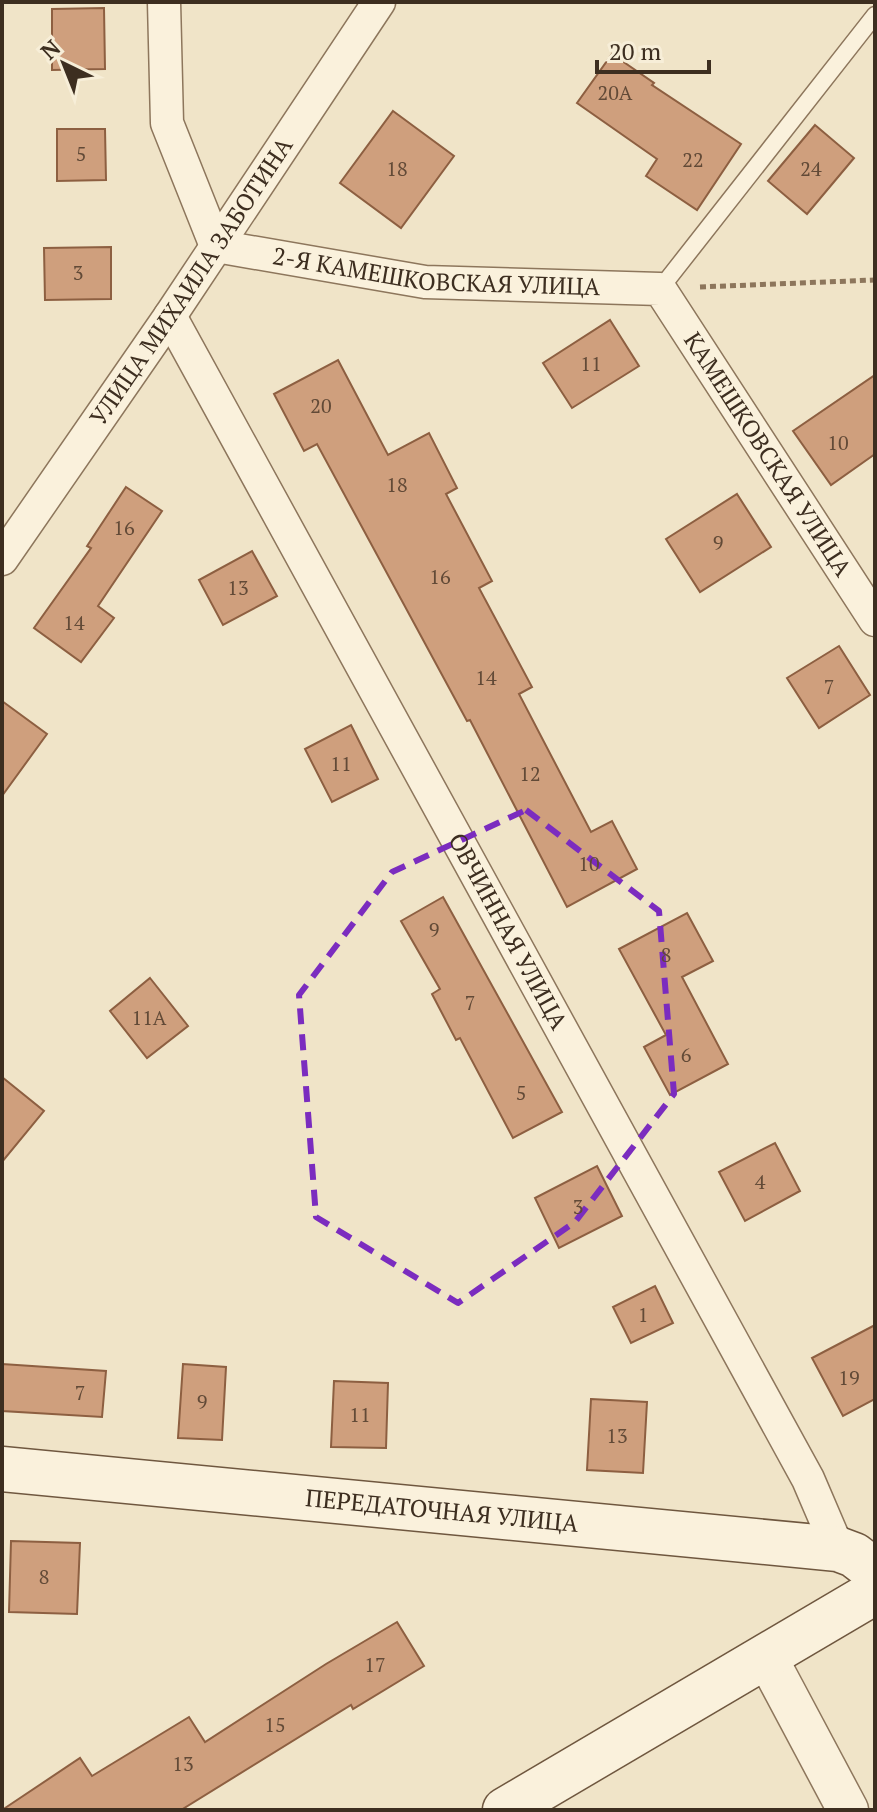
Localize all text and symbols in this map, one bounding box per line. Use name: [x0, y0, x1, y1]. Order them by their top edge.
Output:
north arrow: [24, 24, 104, 104]
scale bar: [597, 24, 709, 74]
text: N: [34, 32, 66, 65]
text: 20 m: [609, 35, 661, 67]
house number: 20А: [598, 79, 633, 106]
street label: УЛИЦА МИХАИЛА ЗАБОТИНА: [82, 130, 300, 432]
house number: 5: [76, 140, 86, 167]
house number: 22: [682, 146, 704, 173]
house number: 18: [386, 155, 408, 182]
house number: 24: [800, 155, 822, 182]
street label: 2-Я КАМЕШКОВСКАЯ УЛИЦА: [270, 239, 601, 302]
house number: 3: [73, 259, 83, 286]
street label: КАМЕШКОВСКАЯ УЛИЦА: [677, 326, 860, 583]
house number: 11: [580, 350, 602, 377]
house number: 20: [310, 392, 332, 419]
house number: 10: [827, 429, 849, 456]
house number: 18: [386, 471, 408, 498]
house number: 16: [113, 514, 135, 541]
house number: 9: [713, 529, 723, 556]
house number: 16: [429, 563, 451, 590]
house number: 13: [227, 574, 249, 601]
house number: 14: [63, 609, 85, 636]
house number: 14: [475, 664, 497, 691]
house number: 7: [824, 673, 834, 700]
house number: 11: [330, 750, 352, 777]
house number: 12: [519, 760, 541, 787]
street label: ОВЧИННАЯ УЛИЦА: [442, 827, 576, 1036]
house number: 10: [578, 850, 600, 877]
house number: 9: [429, 916, 439, 943]
house number: 8: [661, 941, 671, 968]
house number: 7: [465, 989, 475, 1016]
house number: 11А: [132, 1004, 167, 1031]
house number: 6: [681, 1041, 692, 1068]
house number: 5: [516, 1079, 526, 1106]
house number: 4: [755, 1168, 766, 1195]
house number: 3: [573, 1193, 583, 1220]
house number: 1: [638, 1301, 648, 1328]
house number: 19: [838, 1364, 860, 1391]
house number: 7: [75, 1379, 85, 1406]
house number: 9: [197, 1388, 207, 1415]
house number: 11: [349, 1401, 371, 1428]
house number: 13: [606, 1422, 628, 1449]
street label: ПЕРЕДАТОЧНАЯ УЛИЦА: [304, 1481, 581, 1539]
house number: 8: [39, 1563, 49, 1590]
house number: 17: [364, 1651, 386, 1678]
house number: 15: [264, 1711, 286, 1738]
house number: 13: [172, 1750, 194, 1777]

